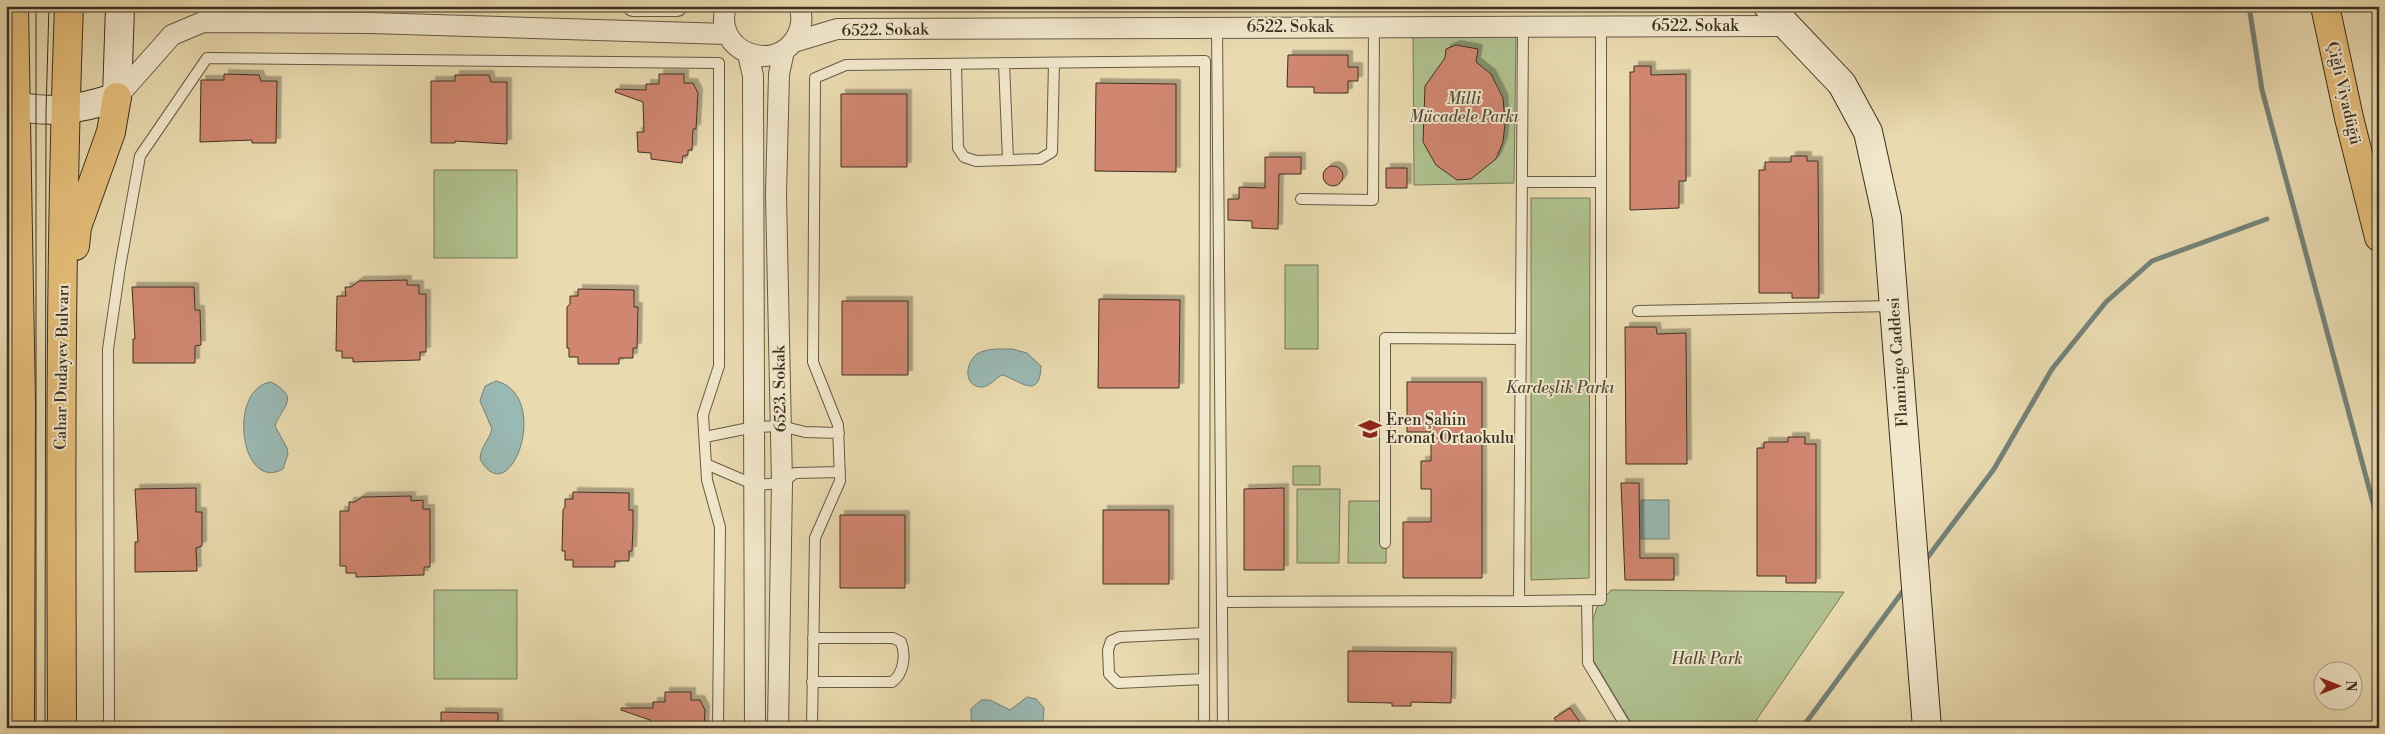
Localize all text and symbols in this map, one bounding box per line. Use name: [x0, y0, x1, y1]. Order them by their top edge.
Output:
street label: 6522. Sokak: [1651, 16, 1740, 36]
street label: 6522. Sokak: [1246, 17, 1335, 37]
street label: 6522. Sokak: [841, 19, 930, 41]
street label: Çiğli Viyadüğü: [2322, 40, 2366, 146]
park label: Milli Mücadele Parkı: [1409, 89, 1519, 127]
street label: Cahar Dudayev Bulvarı: [51, 284, 73, 450]
street label: Flamingo Caddesi: [1883, 296, 1913, 428]
street label: 6523. Sokak: [769, 344, 791, 433]
park label: Kardeşlik Parkı: [1506, 378, 1614, 398]
place label: Eren Şahin Eronat Ortaokulu: [1386, 410, 1514, 448]
school or university icon: Eren Şahin Eronat Ortaokulu: [1357, 416, 1383, 442]
park label: Halk Park: [1670, 649, 1743, 669]
north arrow: [2312, 662, 2362, 712]
text: N: [2341, 680, 2359, 692]

